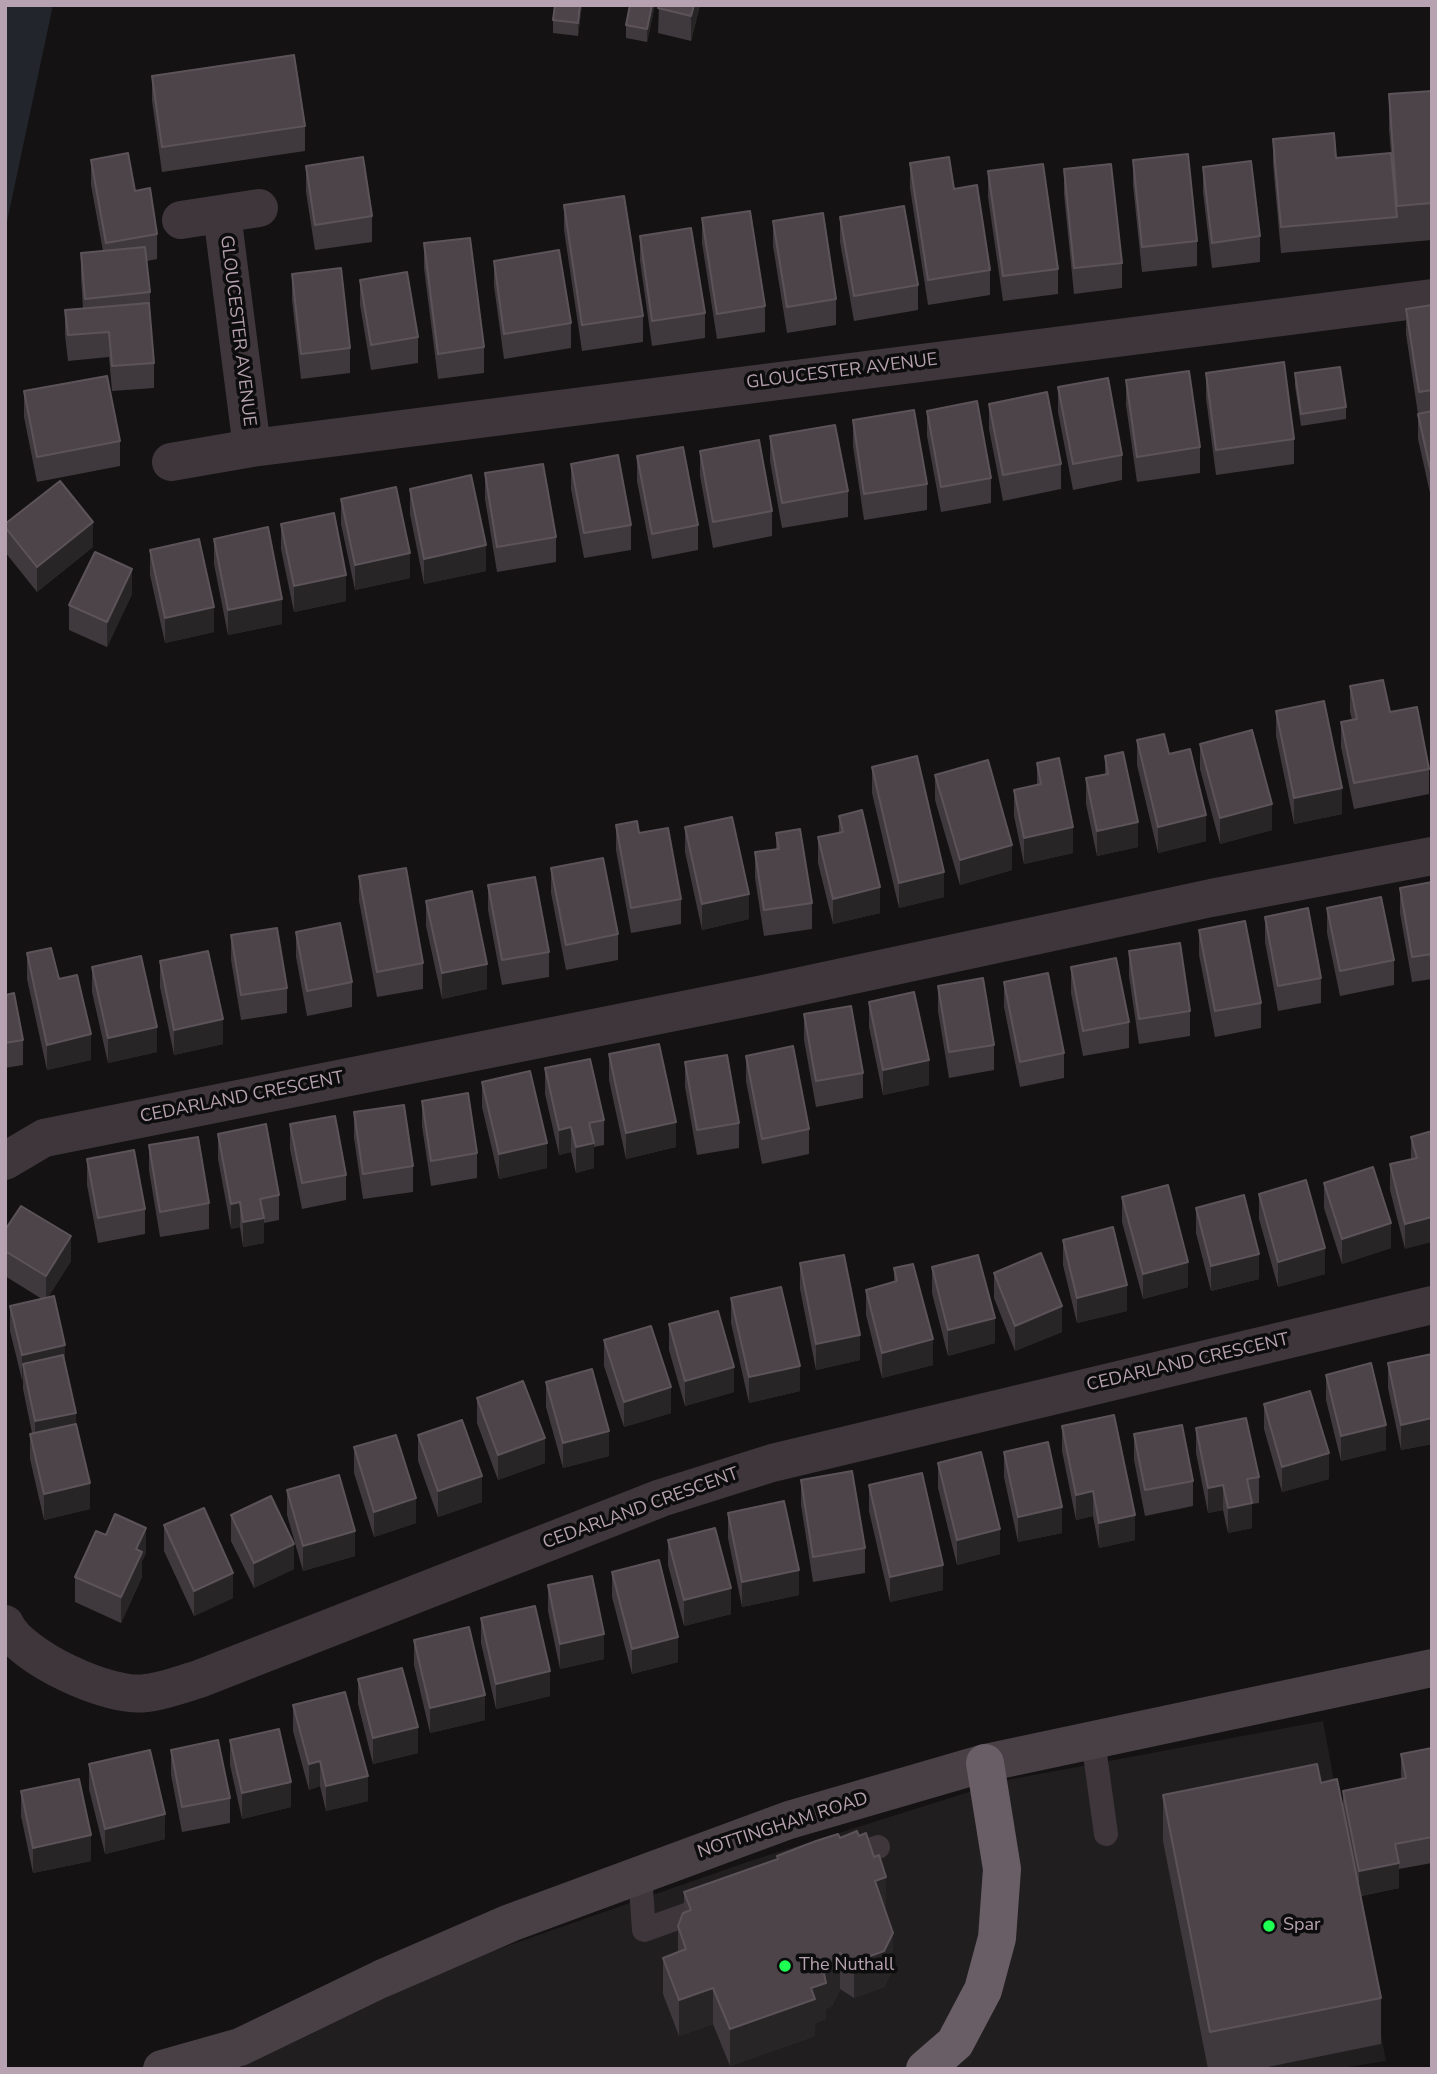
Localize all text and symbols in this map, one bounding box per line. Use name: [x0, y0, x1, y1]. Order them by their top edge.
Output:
street label: GLOUCESTER AVENUE: [215, 234, 259, 428]
street label: GLOUCESTER AVENUE: [745, 350, 939, 394]
street label: CEDARLAND CRESCENT: [138, 1068, 346, 1128]
street label: CEDARLAND CRESCENT: [1085, 1329, 1291, 1397]
street label: CEDARLAND CRESCENT: [540, 1463, 742, 1555]
street label: NOTTINGHAM ROAD: [695, 1788, 871, 1864]
place label: Spar: [1283, 1915, 1321, 1937]
marker: Spar: [1261, 1918, 1277, 1934]
place label: The Nuthall: [799, 1955, 894, 1977]
marker: The Nuthall: [777, 1958, 793, 1974]

